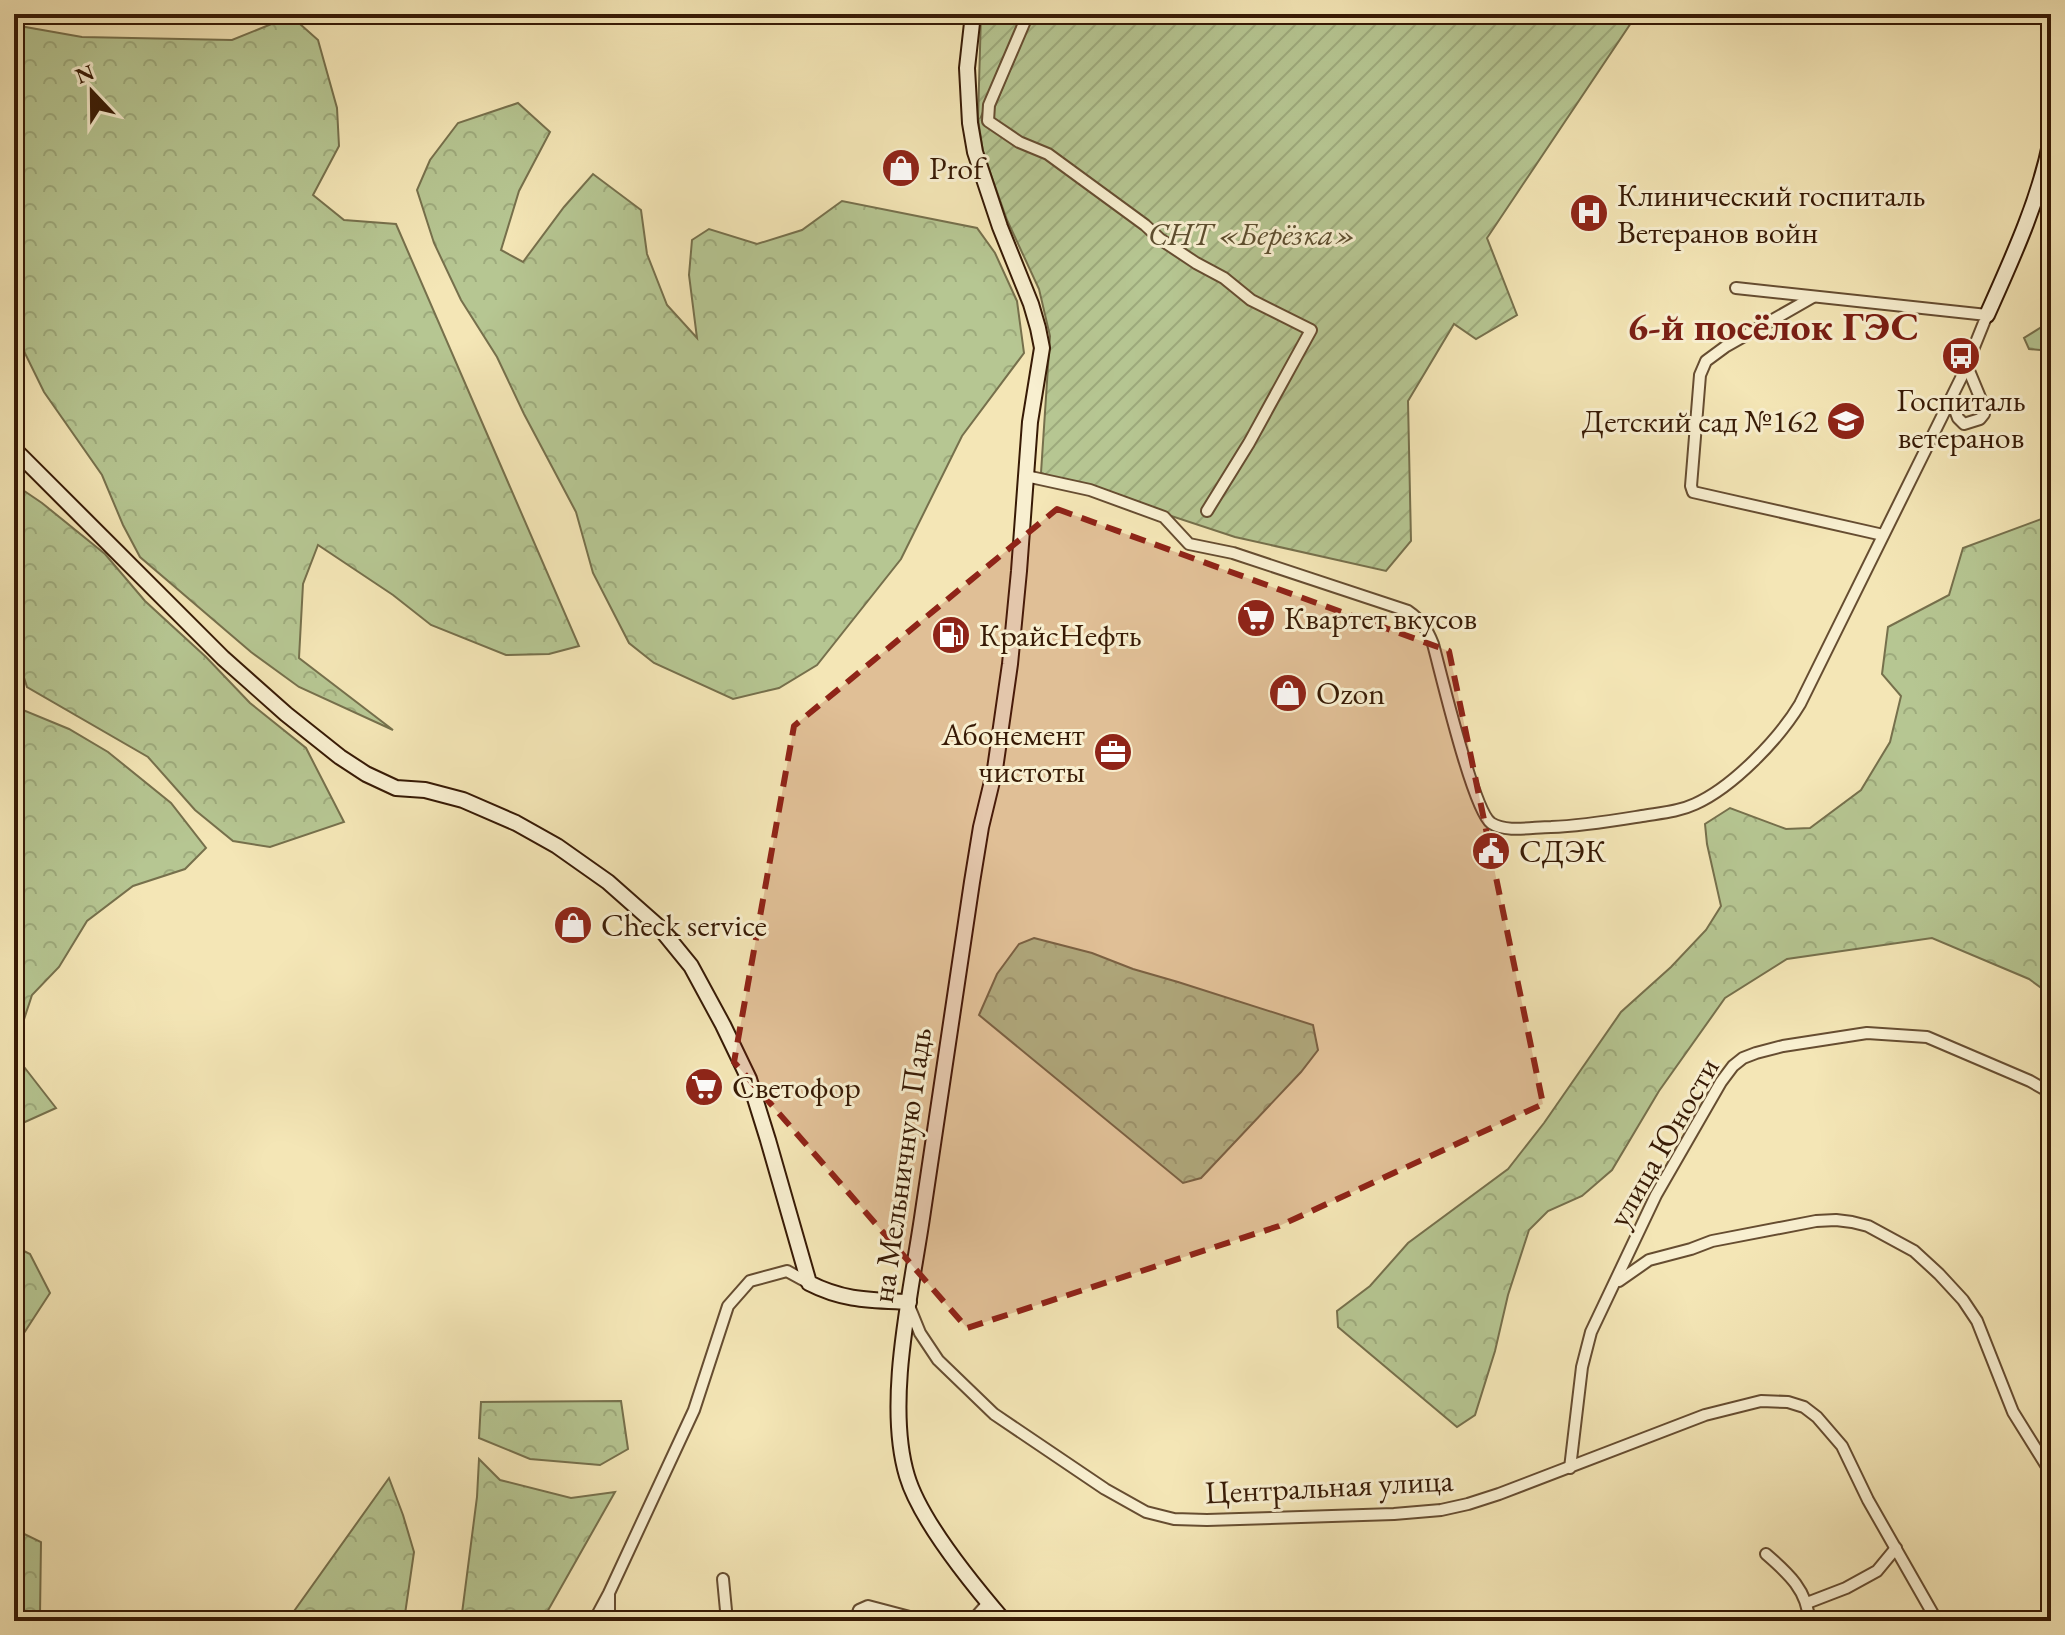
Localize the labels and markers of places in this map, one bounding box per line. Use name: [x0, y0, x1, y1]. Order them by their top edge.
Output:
shop icon: Prof: [880, 147, 922, 189]
place label: Prof: [929, 147, 987, 189]
place label: Клинический госпиталь Ветеранов войн: [1617, 174, 1925, 253]
hospital icon: Клинический госпиталь Ветеранов войн: [1568, 192, 1610, 234]
bus stop icon: Госпиталь ветеранов: [1940, 335, 1982, 377]
place label: Госпиталь ветеранов: [1896, 379, 2026, 458]
place label: Детский сад №162: [1582, 400, 1819, 442]
school or university icon: Детский сад №162: [1825, 400, 1867, 442]
supermarket icon: Квартет вкусов: [1235, 597, 1277, 639]
place label: Квартет вкусов: [1284, 597, 1477, 639]
fuel station icon: КрайсНефть: [930, 614, 972, 656]
place label: КрайсНефть: [979, 614, 1142, 656]
shop icon: Ozon: [1267, 672, 1309, 714]
place label: Ozon: [1316, 672, 1385, 714]
place label: Абонемент чистоты: [940, 713, 1085, 792]
office icon: Абонемент чистоты: [1092, 731, 1134, 773]
public building icon: СДЭК: [1470, 830, 1512, 872]
place label: СДЭК: [1519, 830, 1607, 872]
shop icon: Check service: [552, 904, 594, 946]
place label: Check service: [601, 904, 767, 946]
supermarket icon: Светофор: [683, 1066, 725, 1108]
place label: Светофор: [732, 1066, 861, 1108]

